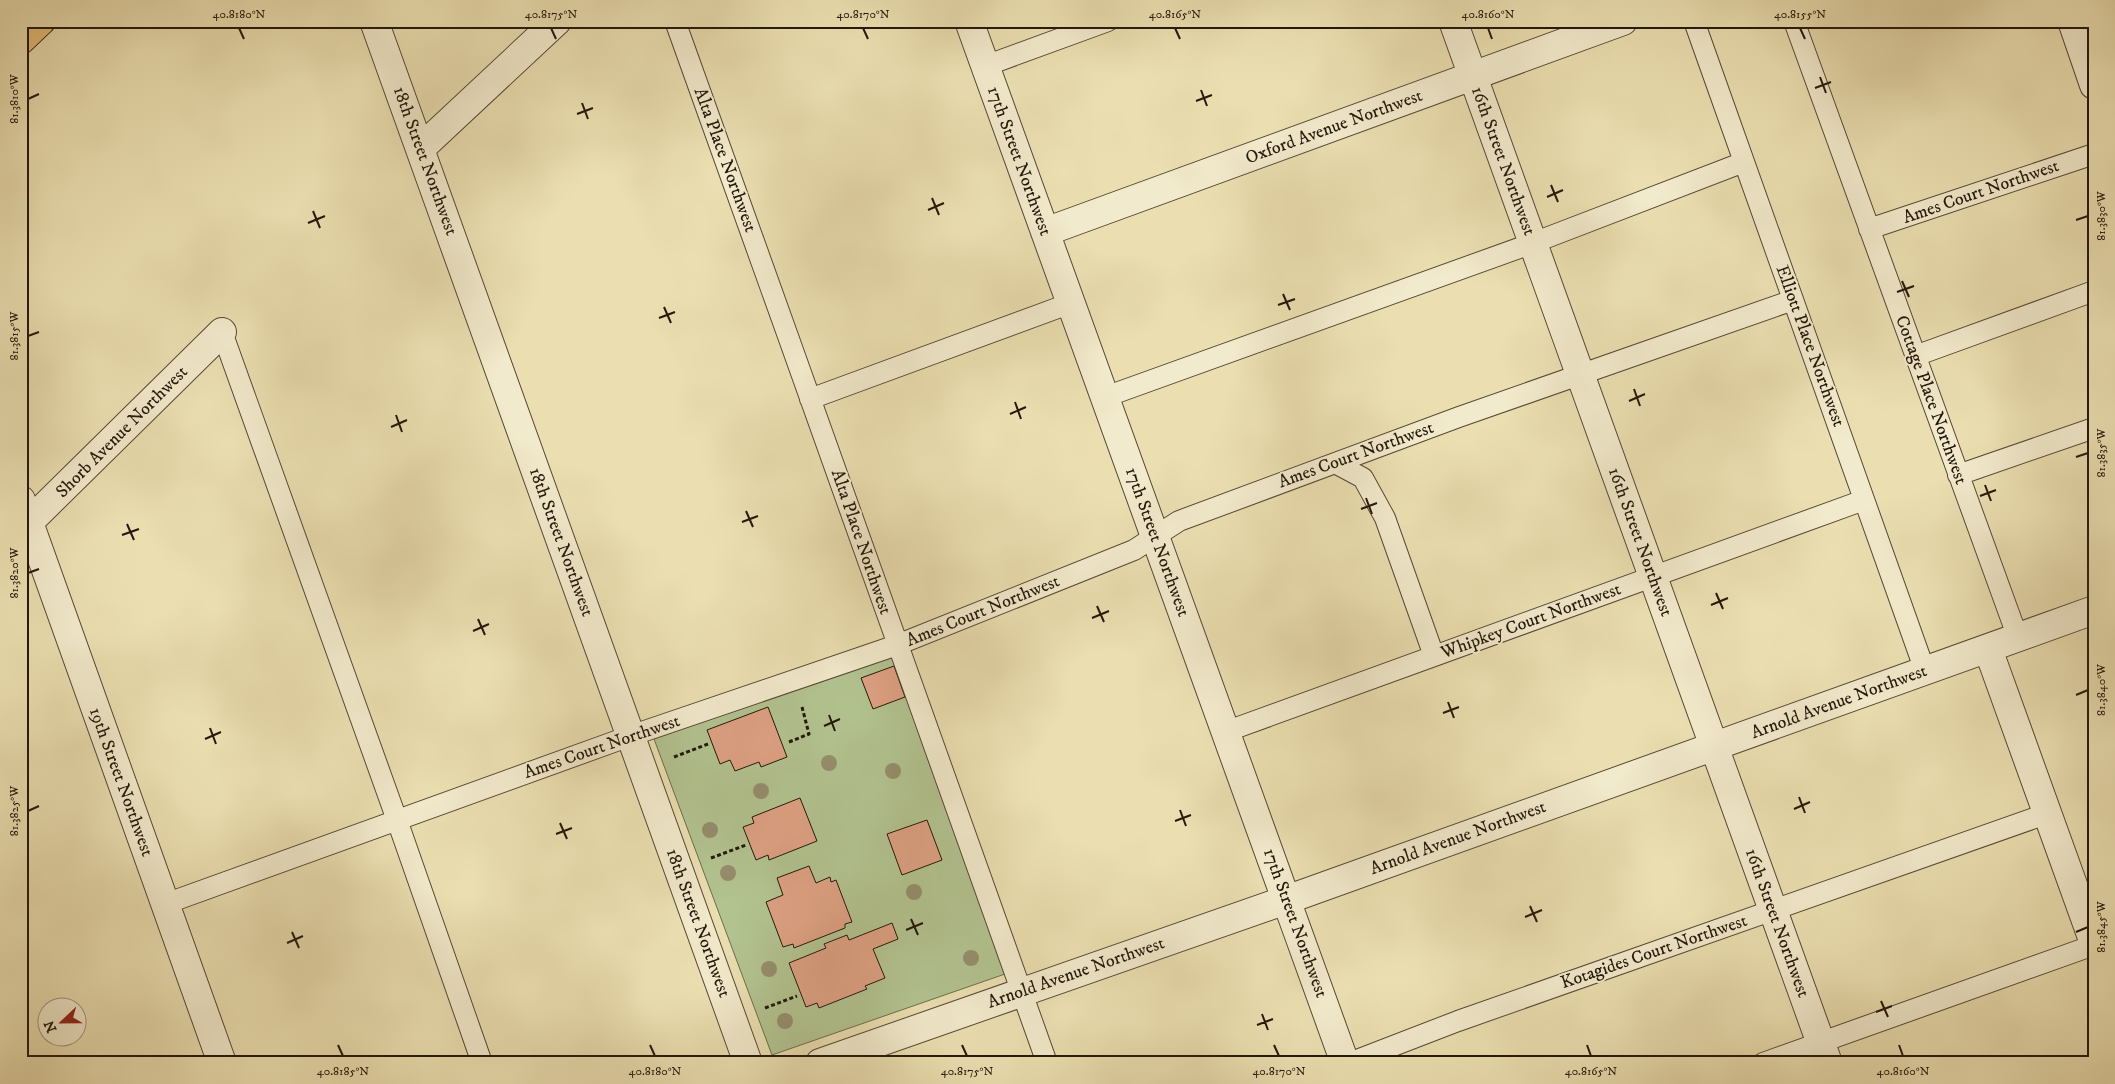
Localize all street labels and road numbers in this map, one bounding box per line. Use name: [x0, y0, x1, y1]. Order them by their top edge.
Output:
street label: 17th Street Northwest: [982, 83, 1056, 239]
street label: 16th Street Northwest: [1466, 83, 1540, 239]
street label: 18th Street Northwest: [388, 84, 462, 239]
street label: Alta Place Northwest: [689, 85, 761, 235]
street label: Oxford Avenue Northwest: [1242, 85, 1426, 169]
street label: Ames Court Northwest: [1900, 155, 2062, 229]
street label: Elliott Place Northwest: [1771, 262, 1850, 430]
street label: Cottage Place Northwest: [1890, 313, 1972, 488]
street label: Shorb Avenue Northwest: [51, 361, 193, 503]
street label: Ames Court Northwest: [1275, 417, 1437, 493]
street label: 17th Street Northwest: [1120, 464, 1194, 620]
street label: 16th Street Northwest: [1603, 464, 1677, 620]
street label: 18th Street Northwest: [524, 465, 598, 620]
street label: Alta Place Northwest: [826, 466, 896, 618]
street label: Ames Court Northwest: [903, 570, 1063, 652]
street label: Whipkey Court Northwest: [1437, 578, 1624, 664]
street label: Arnold Avenue Northwest: [1748, 660, 1930, 744]
street label: 19th Street Northwest: [84, 705, 158, 860]
street label: Ames Court Northwest: [521, 710, 683, 784]
street label: Arnold Avenue Northwest: [1367, 796, 1549, 880]
street label: 17th Street Northwest: [1258, 845, 1332, 1001]
street label: 16th Street Northwest: [1740, 845, 1814, 1001]
street label: 18th Street Northwest: [661, 846, 735, 1001]
street label: Kotagides Court Northwest: [1558, 910, 1750, 994]
street label: Arnold Avenue Northwest: [985, 932, 1168, 1014]

